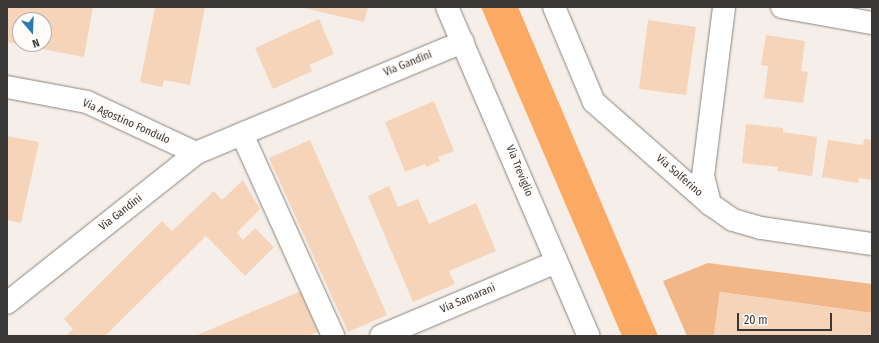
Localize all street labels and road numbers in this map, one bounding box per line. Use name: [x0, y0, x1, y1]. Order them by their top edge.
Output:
street label: Via Gandini: [382, 48, 434, 80]
street label: Via Agostino Fondulo: [80, 97, 172, 147]
street label: Via Treviglio: [503, 143, 535, 199]
street label: Via Solferino: [653, 152, 705, 200]
street label: Via Gandini: [97, 192, 145, 234]
street label: Via Samarani: [438, 281, 498, 317]

